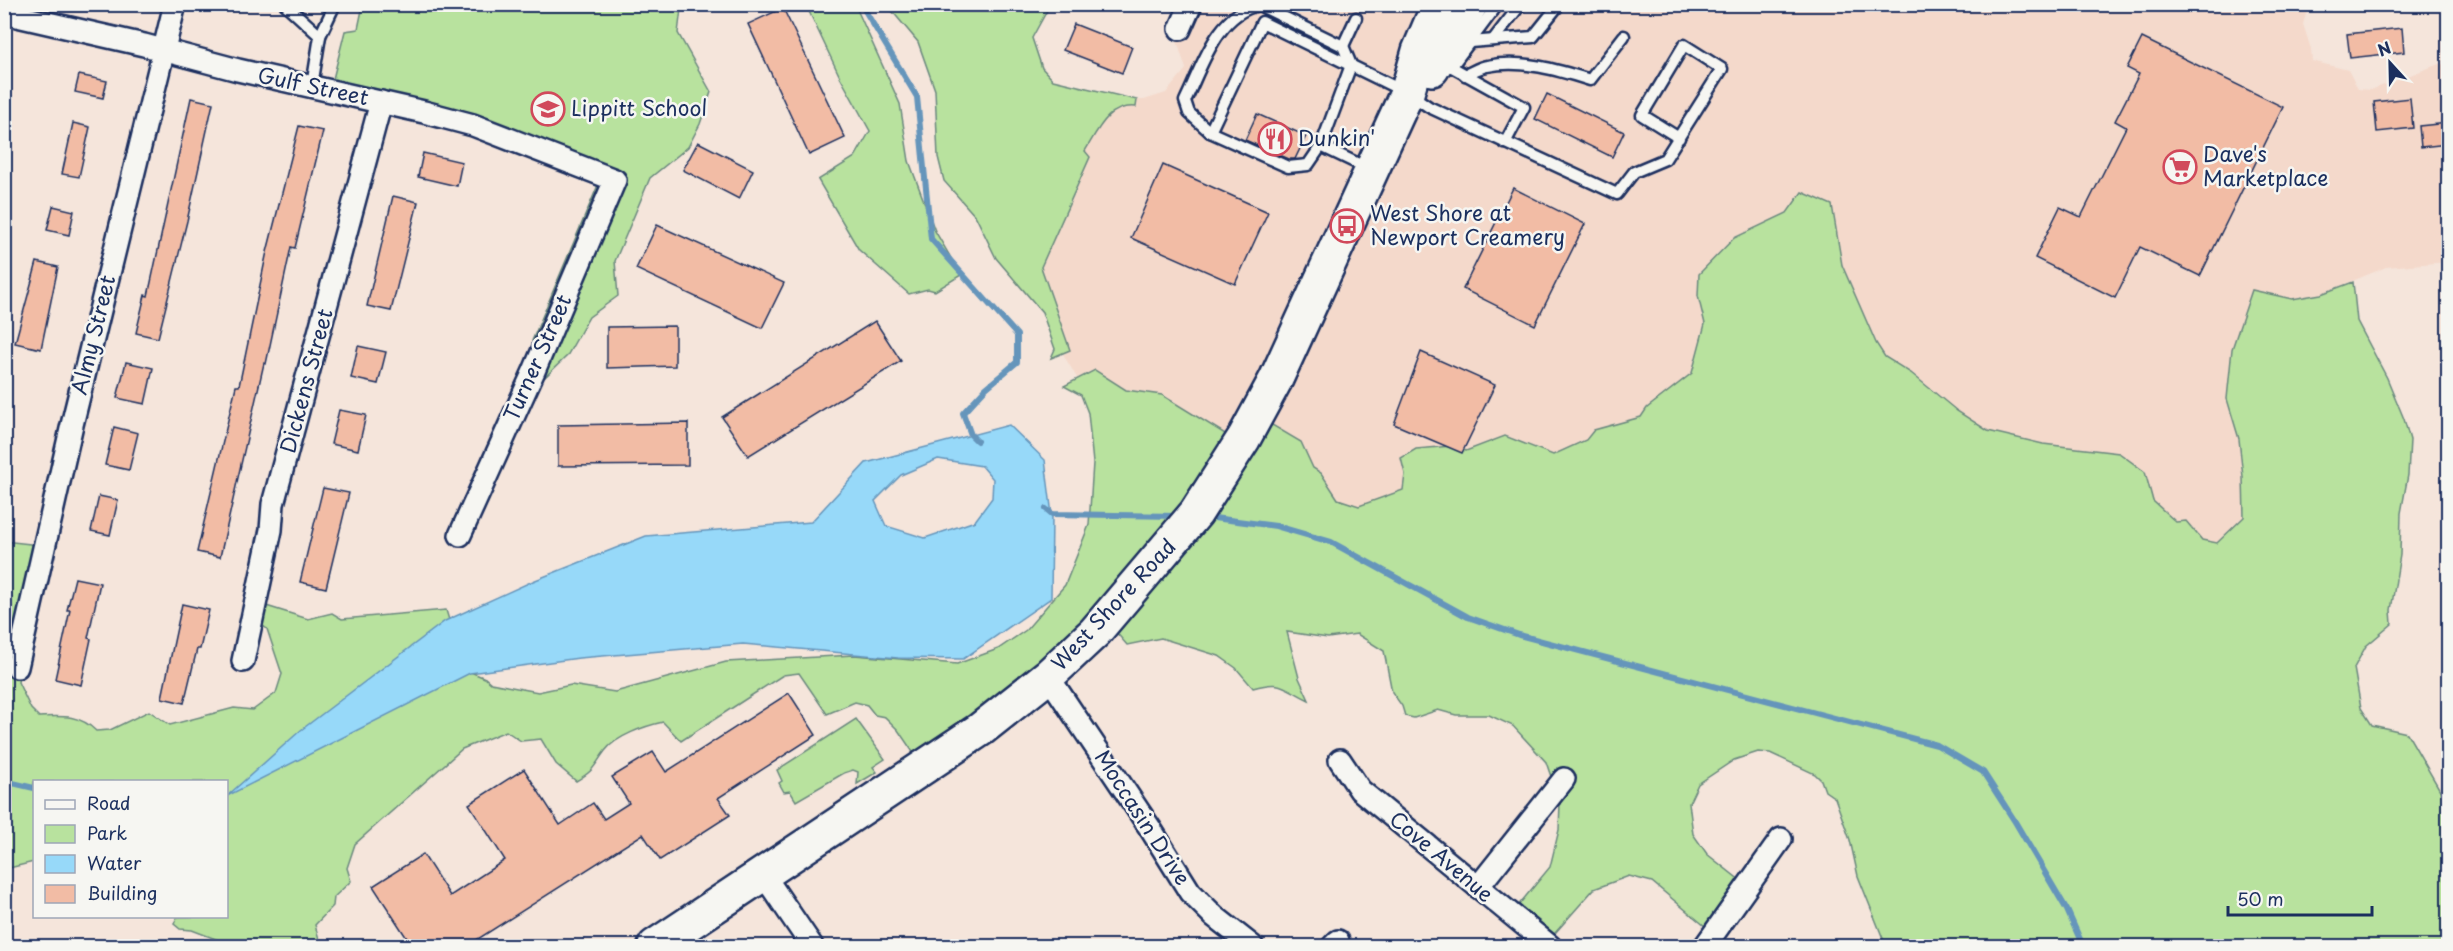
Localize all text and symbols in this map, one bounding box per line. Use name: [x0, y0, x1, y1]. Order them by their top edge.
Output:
north arrow: [2360, 33, 2420, 93]
text: N: [2374, 35, 2394, 62]
street label: Gulf Street: [255, 58, 372, 112]
school or university icon: Lippitt School: [530, 91, 566, 127]
place label: Lippitt School: [571, 91, 707, 123]
restaurant icon: Dunkin': [1257, 121, 1293, 157]
place label: Dunkin': [1298, 121, 1375, 153]
place label: Dave's Marketplace: [2203, 137, 2328, 193]
supermarket icon: Dave's Marketplace: [2162, 149, 2198, 185]
place label: West Shore at Newport Creamery: [1370, 196, 1565, 252]
bus stop icon: West Shore at Newport Creamery: [1329, 208, 1365, 244]
street label: Almy Street: [62, 271, 122, 398]
street label: Turner Street: [494, 289, 578, 426]
street label: Dickens Street: [270, 305, 340, 456]
street label: West Shore Road: [1043, 530, 1182, 677]
street label: Moccasin Drive: [1088, 743, 1199, 891]
legend: [33, 780, 228, 918]
text: Road: [87, 789, 131, 816]
street label: Cove Avenue: [1383, 802, 1501, 909]
text: Park: [87, 819, 127, 846]
text: Water: [87, 849, 142, 876]
text: Building: [87, 879, 157, 906]
scale bar: [2228, 879, 2372, 917]
text: 50 m: [2237, 885, 2284, 912]

